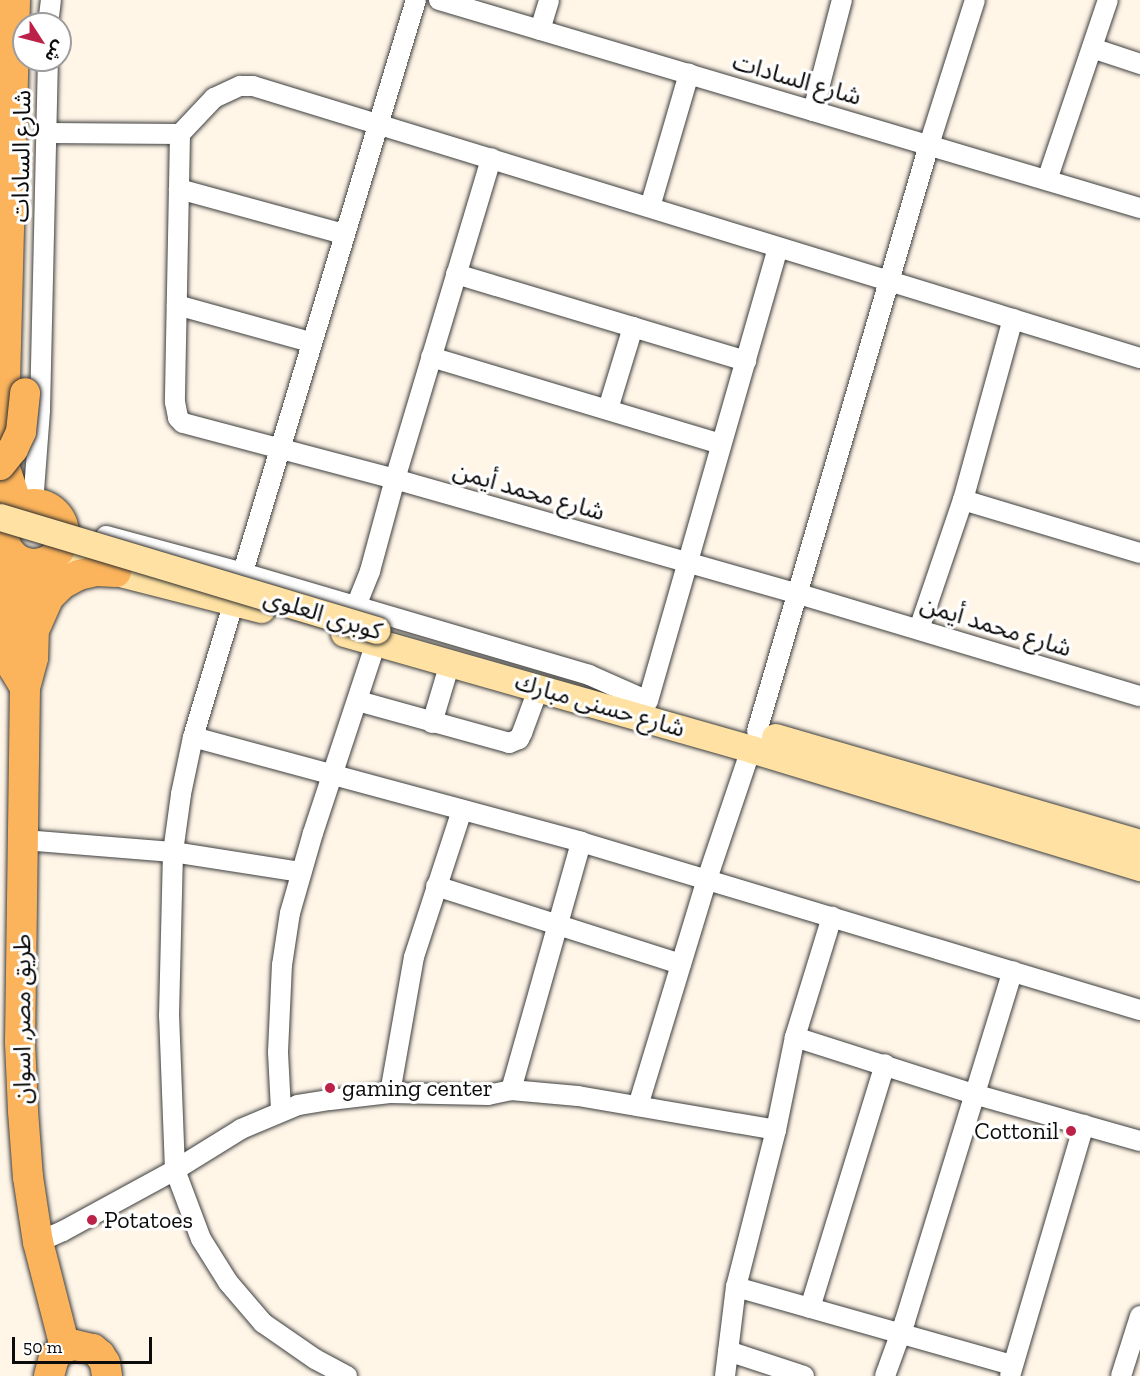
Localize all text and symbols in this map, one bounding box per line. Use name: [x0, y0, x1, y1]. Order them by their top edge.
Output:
north arrow: [12, 12, 72, 72]
text: ش: [41, 37, 69, 66]
street label: شارع السادات: [729, 47, 865, 111]
street label: شارع السادات: [5, 89, 37, 223]
street label: شارع محمد أيمن: [450, 456, 608, 526]
street label: كوبرى العلوى: [260, 582, 386, 646]
street label: شارع محمد أيمن: [917, 589, 1075, 663]
street label: شارع حسنى مبارك: [512, 667, 688, 743]
street label: طريق مصر, اسوان: [8, 934, 36, 1104]
place label: gaming center: [342, 1074, 493, 1102]
marker: gaming center: [323, 1081, 337, 1095]
place label: Cottonil: [974, 1117, 1059, 1145]
marker: Cottonil: [1064, 1124, 1078, 1138]
place label: Potatoes: [104, 1206, 193, 1234]
marker: Potatoes: [85, 1213, 99, 1227]
scale bar: [15, 1325, 154, 1363]
text: 50 m: [23, 1336, 62, 1358]

